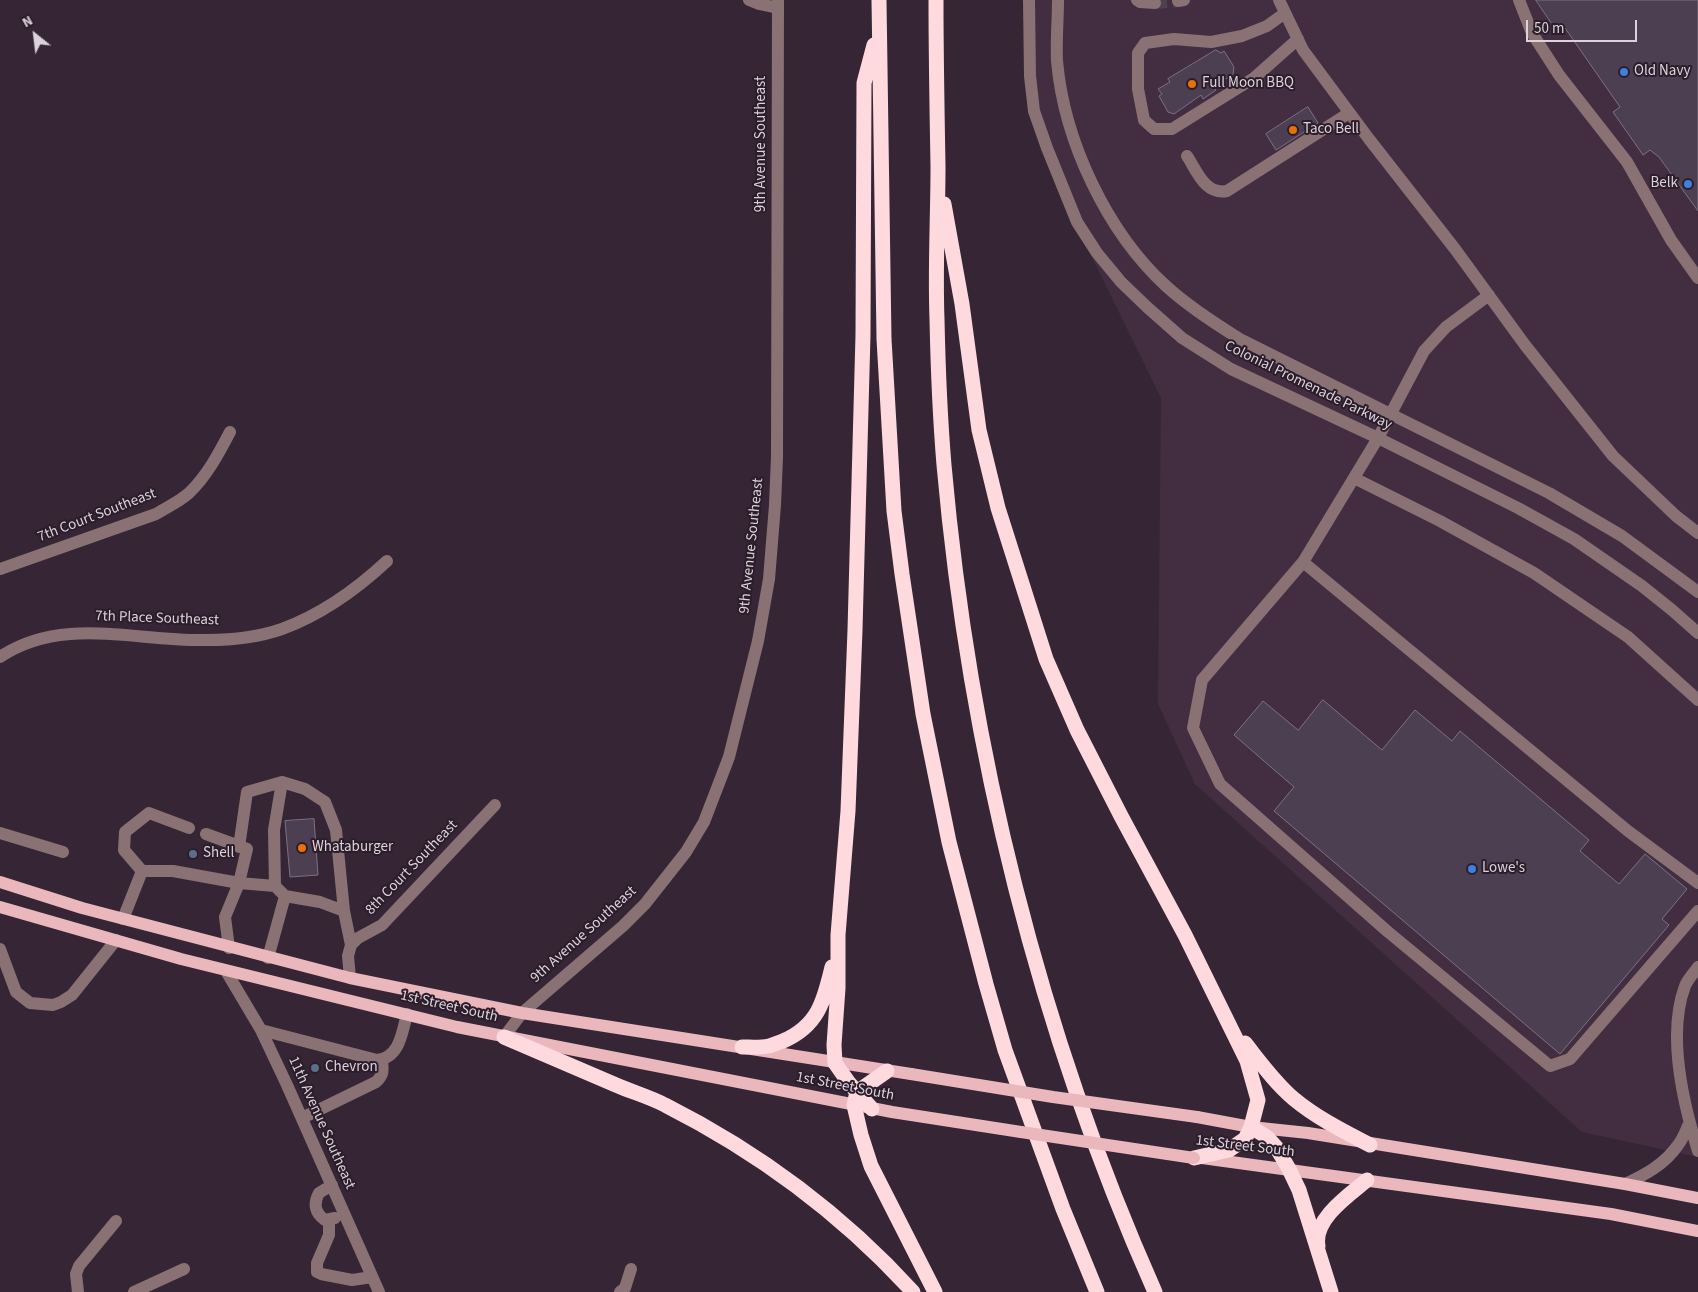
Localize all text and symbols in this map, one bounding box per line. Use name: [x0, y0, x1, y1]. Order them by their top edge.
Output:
north arrow: [10, 10, 60, 60]
scale bar: [1528, 10, 1639, 42]
text: N: [19, 11, 37, 33]
text: 50 m: [1534, 18, 1564, 39]
place label: Old Navy: [1634, 63, 1690, 81]
marker: Old Navy: [1618, 66, 1630, 78]
place label: Full Moon BBQ: [1202, 75, 1294, 93]
street label: 9th Avenue Southeast: [753, 76, 771, 212]
marker: Full Moon BBQ: [1186, 78, 1198, 90]
place label: Taco Bell: [1303, 121, 1359, 139]
marker: Taco Bell: [1287, 124, 1299, 136]
place label: Belk: [1650, 175, 1678, 193]
marker: Belk: [1682, 178, 1694, 190]
street label: Colonial Promenade Parkway: [1221, 338, 1395, 434]
street label: 9th Avenue Southeast: [736, 477, 768, 615]
street label: 7th Court Southeast: [35, 485, 159, 547]
street label: 7th Place Southeast: [95, 608, 219, 630]
street label: 8th Court Southeast: [362, 817, 462, 919]
place label: Whataburger: [312, 839, 393, 857]
marker: Whataburger: [296, 842, 308, 854]
place label: Shell: [203, 845, 234, 863]
marker: Shell: [187, 848, 199, 860]
place label: Lowe's: [1482, 860, 1525, 878]
marker: Lowe's: [1466, 863, 1478, 875]
street label: 9th Avenue Southeast: [527, 883, 641, 987]
street label: 1st Street South: [398, 987, 500, 1027]
street label: 11th Avenue Southeast: [284, 1054, 358, 1192]
place label: Chevron: [325, 1059, 378, 1077]
marker: Chevron: [309, 1062, 321, 1074]
street label: 1st Street South: [794, 1069, 896, 1105]
street label: 1st Street South: [1194, 1132, 1296, 1162]

